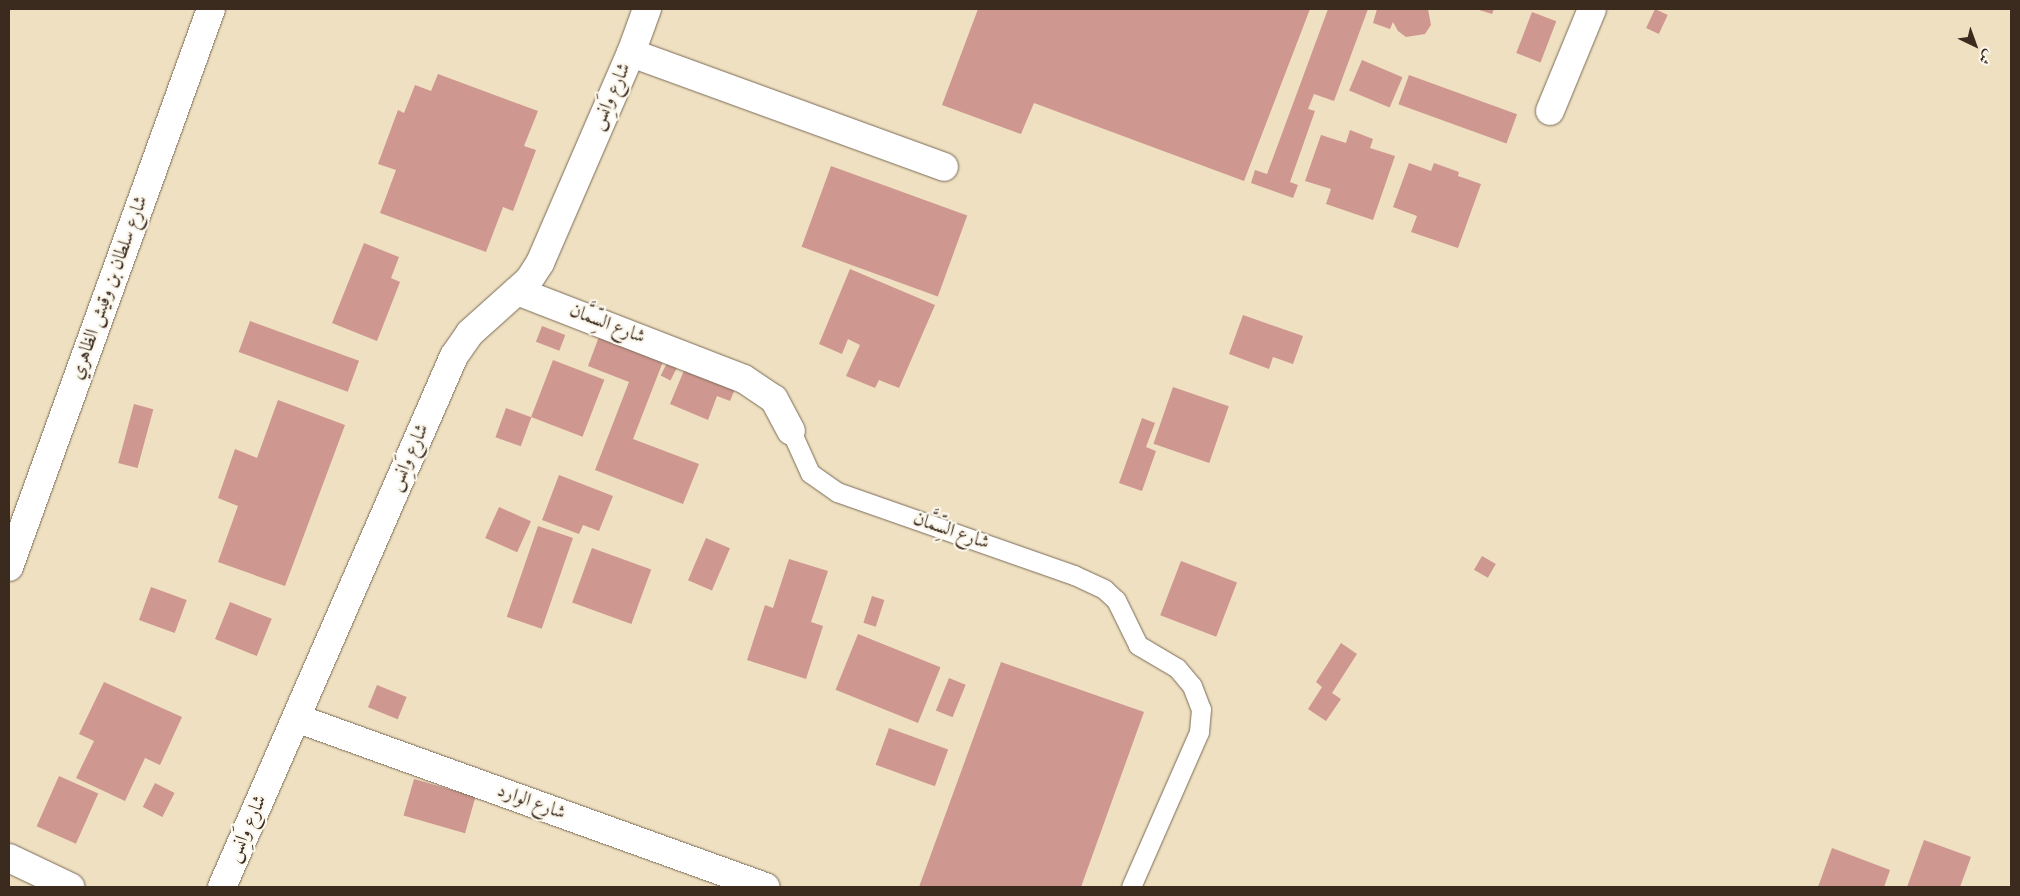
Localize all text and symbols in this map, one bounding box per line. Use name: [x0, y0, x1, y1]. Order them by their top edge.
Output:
north arrow: [1950, 20, 2000, 70]
text: ش: [1973, 44, 1997, 68]
street label: شارع وَانِس: [587, 60, 637, 134]
street label: شارع سلطان بن وقيش الظاهري: [66, 193, 154, 383]
street label: شارع السِّمَّان: [566, 300, 648, 350]
street label: شارع وَانِس: [385, 421, 435, 495]
street label: شارع السِّمَّان: [910, 508, 992, 556]
street label: شارع الوارد: [494, 780, 568, 826]
street label: شارع وَانِس: [223, 792, 273, 866]

